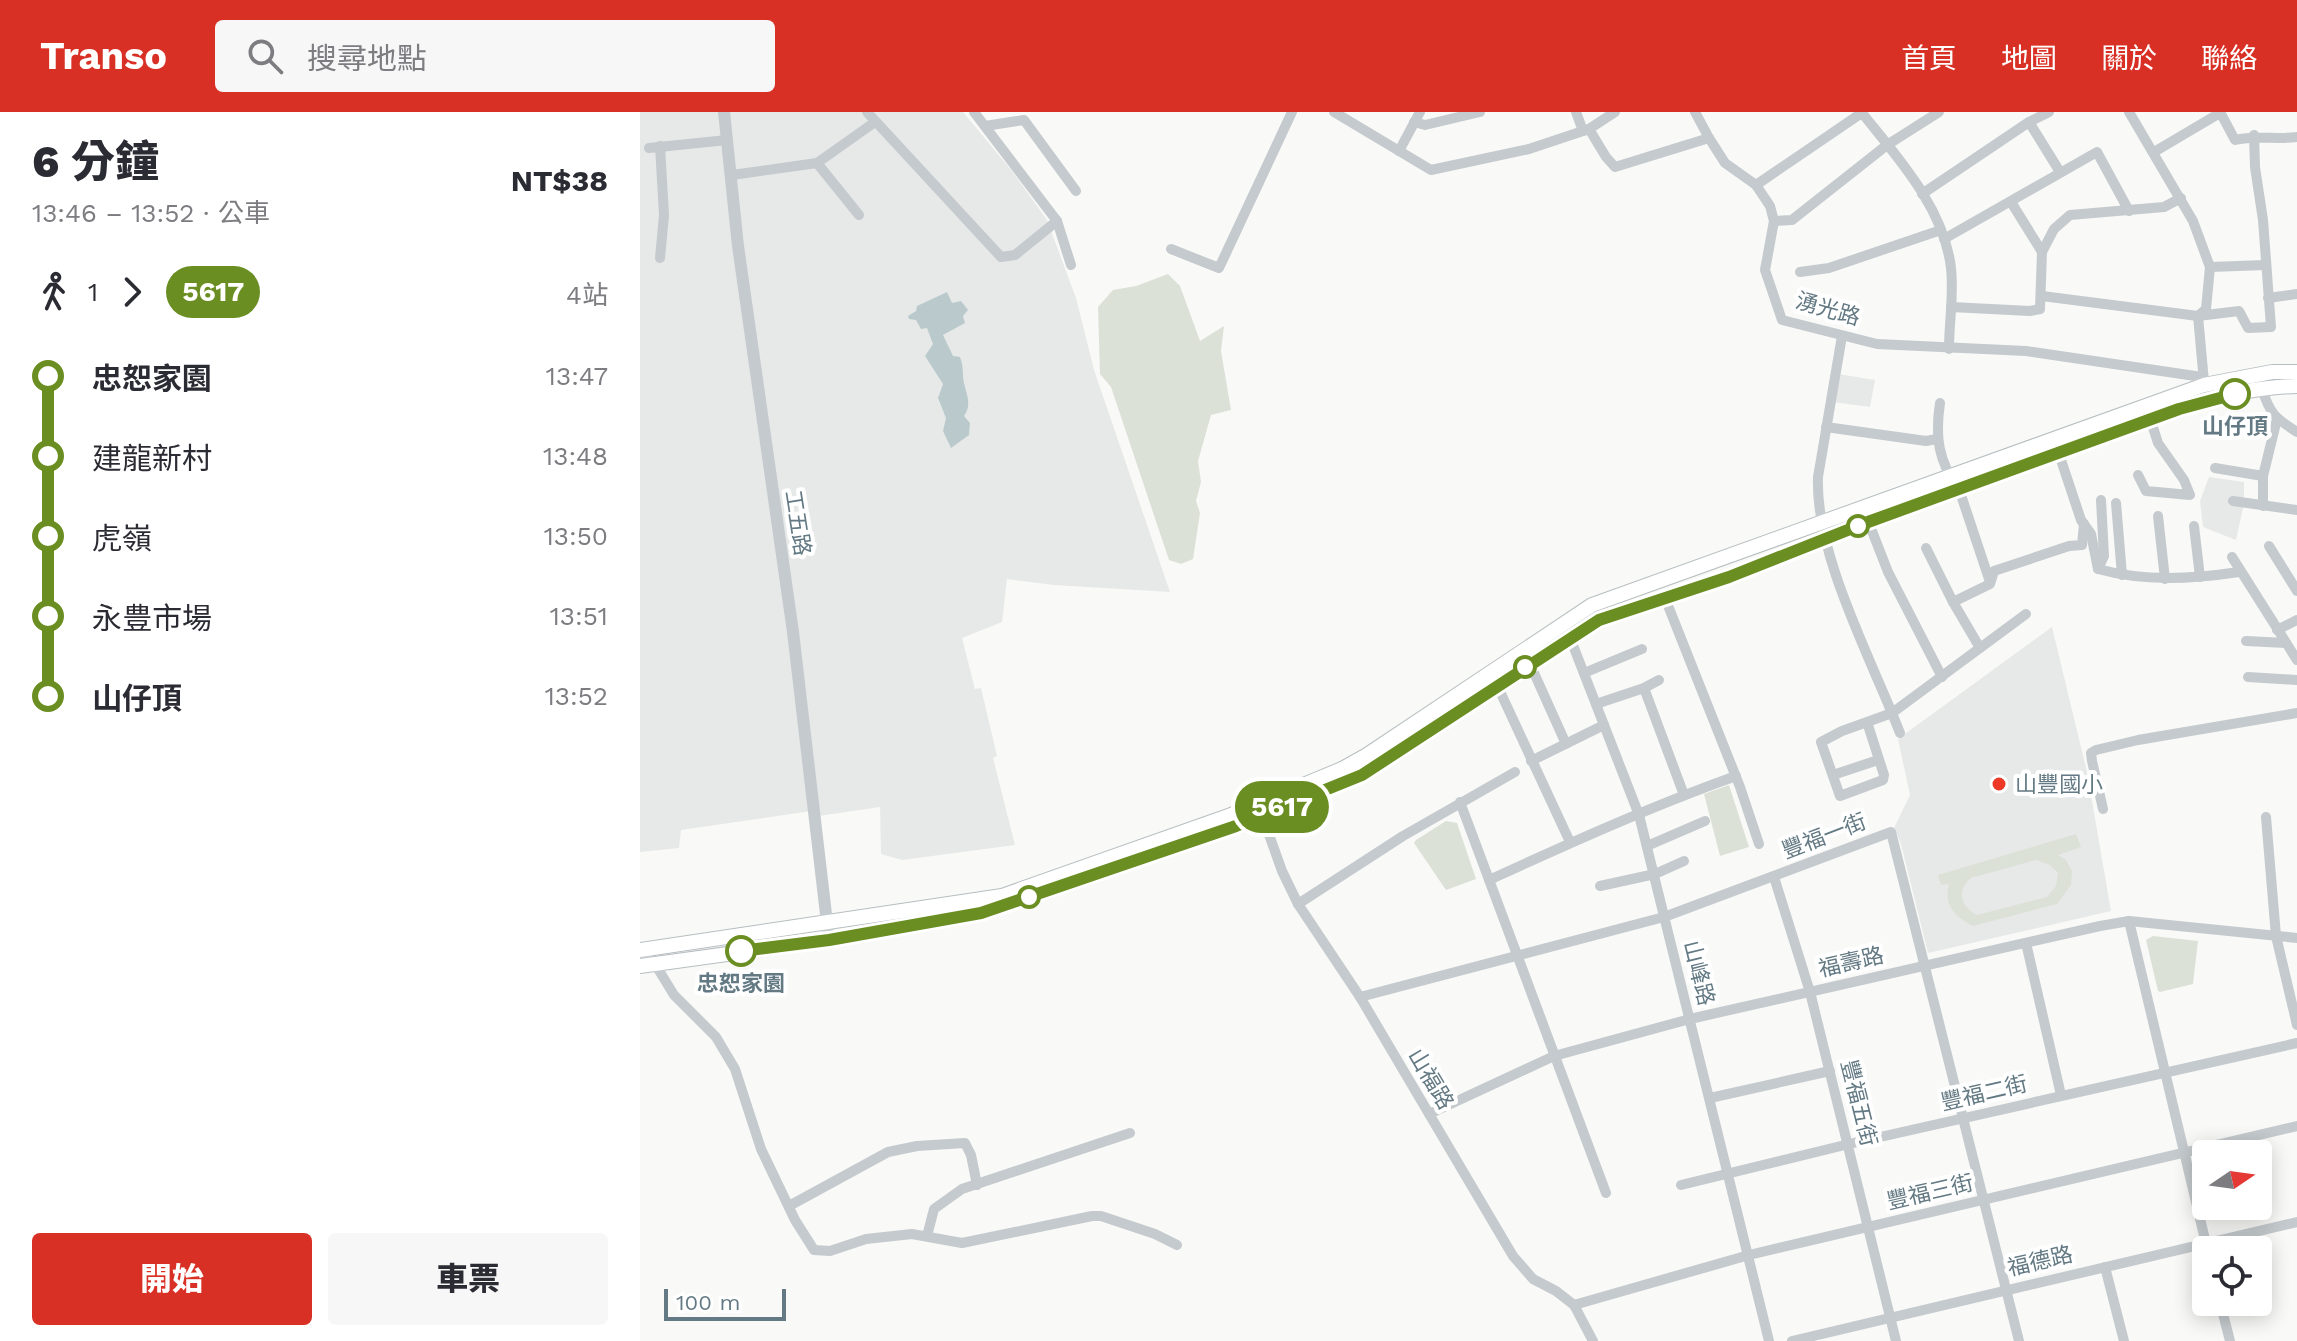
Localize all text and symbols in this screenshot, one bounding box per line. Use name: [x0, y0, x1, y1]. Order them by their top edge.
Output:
search box: [215, 20, 775, 92]
text: Transo: [40, 34, 167, 78]
icon: search: [243, 34, 287, 78]
text: 搜尋地點: [307, 41, 427, 76]
text: 首頁: [1901, 42, 1957, 75]
text: 地圖: [2001, 42, 2057, 75]
text: 關於: [2101, 42, 2157, 75]
text: 聯絡: [2201, 42, 2257, 75]
text: 6 分鐘: [32, 136, 159, 188]
text: NT$38: [511, 163, 608, 198]
text: 13:46 – 13:52 · 公車: [32, 198, 270, 228]
icon: walk: [32, 270, 76, 314]
icon: forward: [110, 270, 154, 314]
text: 5617: [182, 275, 244, 308]
text: 1: [88, 277, 98, 307]
text: 4站: [566, 280, 608, 310]
street label: 湧光路: [1793, 288, 1863, 330]
text: 忠恕家園: [92, 361, 212, 396]
text: 13:47: [546, 361, 608, 391]
marker: 山仔頂: [2220, 379, 2250, 409]
place label: 山仔頂: [2202, 414, 2268, 439]
text: 建龍新村: [92, 441, 212, 476]
text: 13:48: [543, 441, 608, 471]
street label: 工五路: [780, 488, 816, 558]
unlabelled marker: [1847, 515, 1869, 537]
text: 虎嶺: [92, 521, 152, 556]
text: 13:50: [544, 521, 608, 551]
text: 永豊市場: [92, 601, 212, 636]
text: 13:51: [550, 601, 608, 631]
unlabelled marker: [1514, 656, 1536, 678]
text: 山仔頂: [92, 681, 182, 716]
text: 13:52: [545, 681, 608, 711]
place label: 山豐國小: [2015, 772, 2103, 797]
marker: 山豐國小: [1990, 775, 2008, 793]
line badge: 5617: [1226, 781, 1338, 833]
text: 5617: [1251, 790, 1313, 823]
street label: 豐福一街: [1778, 809, 1870, 863]
unlabelled marker: [1018, 886, 1040, 908]
marker: 忠恕家園: [726, 936, 756, 966]
street label: 山峰路: [1679, 938, 1719, 1008]
street label: 福壽路: [1816, 942, 1886, 982]
place label: 忠恕家園: [697, 971, 785, 996]
street label: 山福路: [1403, 1044, 1459, 1114]
street label: 豐福五街: [1836, 1057, 1882, 1149]
street label: 豐福二街: [1938, 1071, 2030, 1115]
north arrow: [2192, 1140, 2272, 1220]
map controls: [2192, 1140, 2272, 1316]
street label: 豐福三街: [1884, 1170, 1976, 1214]
button: 開始: [32, 1233, 312, 1325]
button: 車票: [328, 1233, 608, 1325]
button: locate: [2192, 1236, 2272, 1316]
street label: 福德路: [2005, 1241, 2075, 1281]
scale bar: [664, 1285, 786, 1321]
text: 100 m: [676, 1290, 740, 1315]

